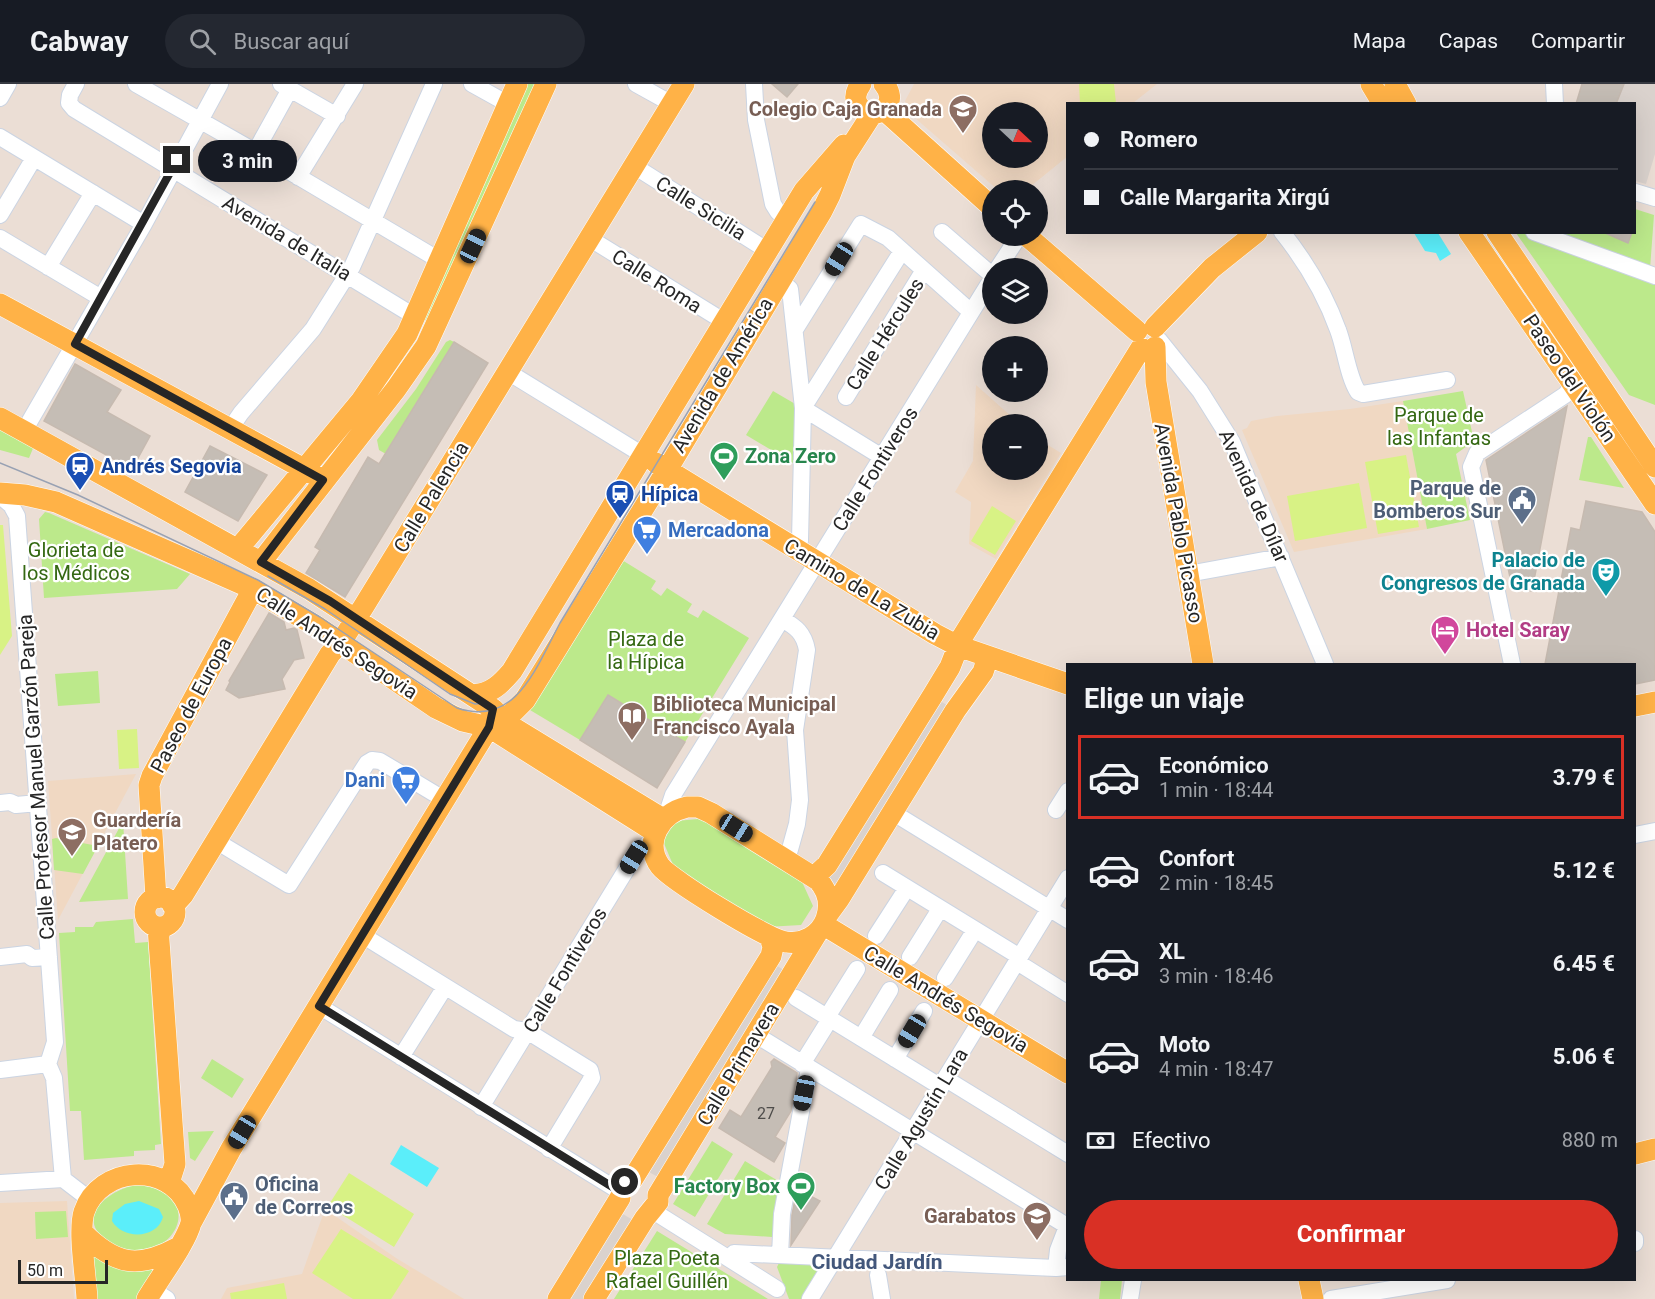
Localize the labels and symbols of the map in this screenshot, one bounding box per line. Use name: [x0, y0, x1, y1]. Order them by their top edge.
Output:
school or university icon: Colegio Caja Granada: [947, 93, 979, 135]
place label: Colegio Caja Granada: [749, 97, 942, 121]
north arrow: [982, 102, 1048, 168]
callout: 3 min: [198, 139, 297, 181]
route end: [163, 146, 190, 173]
street label: Calle Sicilia: [651, 171, 751, 245]
street label: Avenida de Italia: [218, 190, 356, 286]
car: [457, 226, 489, 266]
car: [822, 239, 856, 279]
street label: Calle Roma: [608, 244, 706, 318]
street label: Calle Hércules: [841, 273, 929, 395]
street label: Avenida de América: [666, 293, 778, 457]
street label: Paseo del Violón: [1518, 310, 1622, 446]
street label: Calle Fontiveros: [827, 402, 923, 536]
park label: Parque de las Infantas: [1387, 403, 1491, 450]
street label: Avenida Pablo Picasso: [1150, 421, 1208, 625]
street label: Avenida de Dílar: [1214, 426, 1294, 566]
street label: Calle Palencia: [388, 437, 474, 557]
sports icon: Zona Zero: [708, 440, 740, 482]
place label: Zona Zero: [745, 444, 836, 468]
station icon: Andrés Segovia: [64, 450, 96, 492]
place label: Andrés Segovia: [101, 454, 242, 478]
place label: Parque de Bomberos Sur: [1373, 476, 1502, 523]
station icon: Hípica: [604, 478, 636, 520]
place label: Hípica: [641, 482, 699, 506]
public building icon: Parque de Bomberos Sur: [1506, 484, 1538, 526]
supermarket icon: Mercadona: [631, 514, 663, 556]
place label: Mercadona: [668, 518, 769, 542]
street label: Camino de La Zubia: [780, 533, 944, 645]
park label: Glorieta de los Médicos: [22, 538, 130, 585]
place label: Palacio de Congresos de Granada: [1381, 548, 1585, 595]
theatre icon: Palacio de Congresos de Granada: [1590, 556, 1622, 598]
street label: Calle Andrés Segovia: [252, 582, 422, 704]
street label: Calle Profesor Manuel Garzón Pareja: [13, 613, 59, 941]
hotel icon: Hotel Saray: [1429, 614, 1461, 656]
place label: Hotel Saray: [1466, 618, 1571, 642]
park label: Plaza de la Hípica: [607, 627, 685, 674]
street label: Paseo de Europa: [145, 633, 237, 777]
place label: Biblioteca Municipal Francisco Ayala: [653, 692, 836, 739]
library icon: Biblioteca Municipal Francisco Ayala: [616, 700, 648, 742]
supermarket icon: Dani: [390, 764, 422, 806]
place label: Dani: [345, 768, 385, 792]
place label: Guardería Platero: [93, 808, 182, 855]
car: [716, 811, 756, 845]
school or university icon: Guardería Platero: [56, 816, 88, 858]
car: [617, 837, 651, 877]
street label: Calle Fontiveros: [518, 903, 612, 1037]
street label: Calle Andrés Segovia: [859, 940, 1033, 1058]
street label: Calle Primavera: [692, 998, 784, 1130]
car: [895, 1011, 929, 1051]
street label: Calle Agustín Lara: [869, 1044, 973, 1194]
car: [792, 1074, 816, 1112]
house number: 27: [757, 1104, 775, 1123]
car: [225, 1112, 259, 1152]
route start: [611, 1168, 638, 1195]
sports icon: Factory Box: [785, 1170, 817, 1212]
place label: Oficina de Correos: [255, 1172, 353, 1219]
place label: Factory Box: [674, 1174, 781, 1198]
public building icon: Oficina de Correos: [218, 1180, 250, 1222]
school or university icon: Garabatos: [1021, 1200, 1053, 1242]
place label: Garabatos: [924, 1204, 1016, 1228]
park label: Plaza Poeta Rafael Guillén: [606, 1246, 728, 1293]
district label: Ciudad Jardín: [812, 1250, 942, 1274]
scale bar: [18, 1257, 108, 1284]

